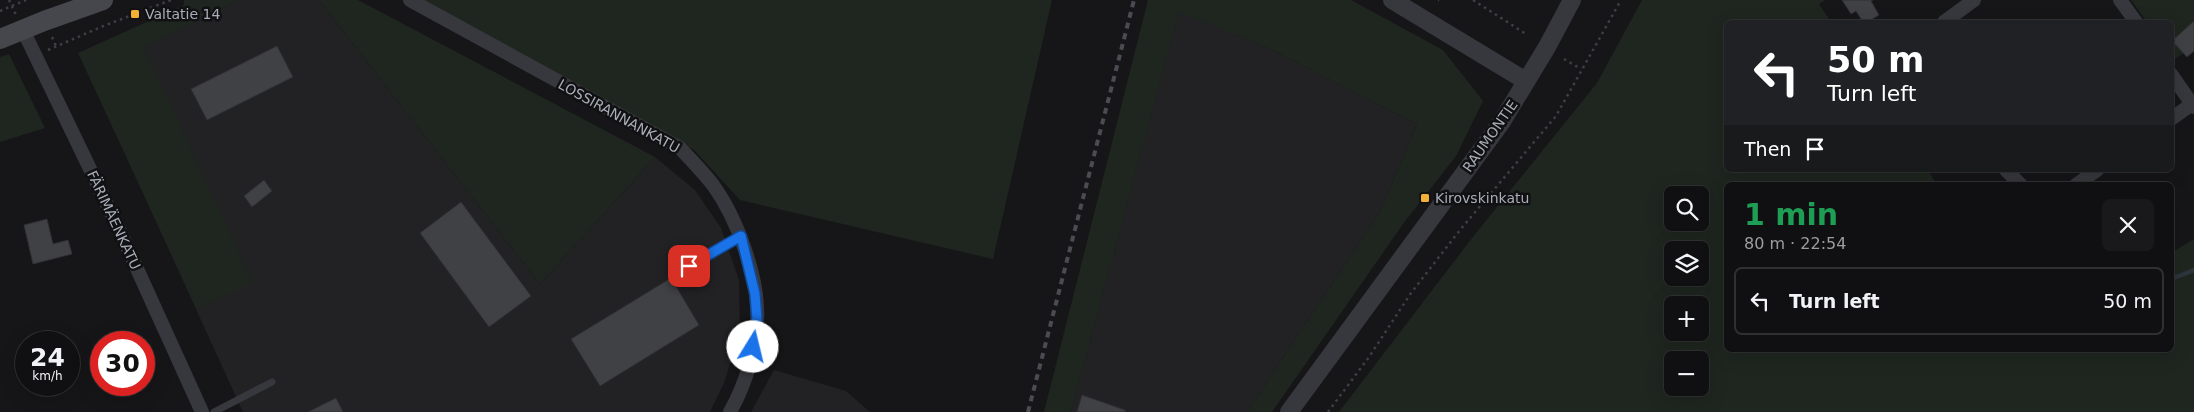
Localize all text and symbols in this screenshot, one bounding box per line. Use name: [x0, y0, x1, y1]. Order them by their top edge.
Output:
place label: Valtatie 14: [145, 6, 220, 22]
marker: Valtatie 14: [129, 8, 141, 20]
icon: left: [1744, 40, 1809, 105]
text: 50 m: [1827, 40, 1924, 80]
street label: LOSSIRANNANKATU: [556, 76, 682, 156]
text: Turn left: [1827, 81, 1916, 106]
street label: RAUMONTIE: [1459, 97, 1521, 175]
icon: arrive: [1801, 135, 1829, 163]
text: Then: [1744, 138, 1791, 160]
street label: FÄRIMÄENKATU: [84, 168, 145, 272]
map controls: [1664, 186, 1709, 396]
button: search: [1664, 186, 1709, 231]
place label: Kirovskinkatu: [1435, 190, 1529, 206]
marker: Kirovskinkatu: [1419, 192, 1431, 204]
text: 1 min: [1744, 197, 1838, 232]
button: close: [2102, 199, 2154, 251]
text: 80 m · 22:54: [1744, 234, 1846, 253]
button: layers: [1664, 241, 1709, 286]
pin: [668, 245, 710, 287]
icon: arrive: [675, 252, 703, 280]
icon: left: [1746, 287, 1774, 315]
text: Turn left: [1789, 290, 1880, 312]
text: 50 m: [2103, 290, 2152, 312]
button: +: [1664, 296, 1709, 341]
position arrow: [726, 320, 778, 372]
speed limit sign: 30: [90, 331, 155, 396]
text: 24: [30, 343, 65, 372]
button: −: [1664, 351, 1709, 396]
text: km/h: [32, 369, 63, 383]

